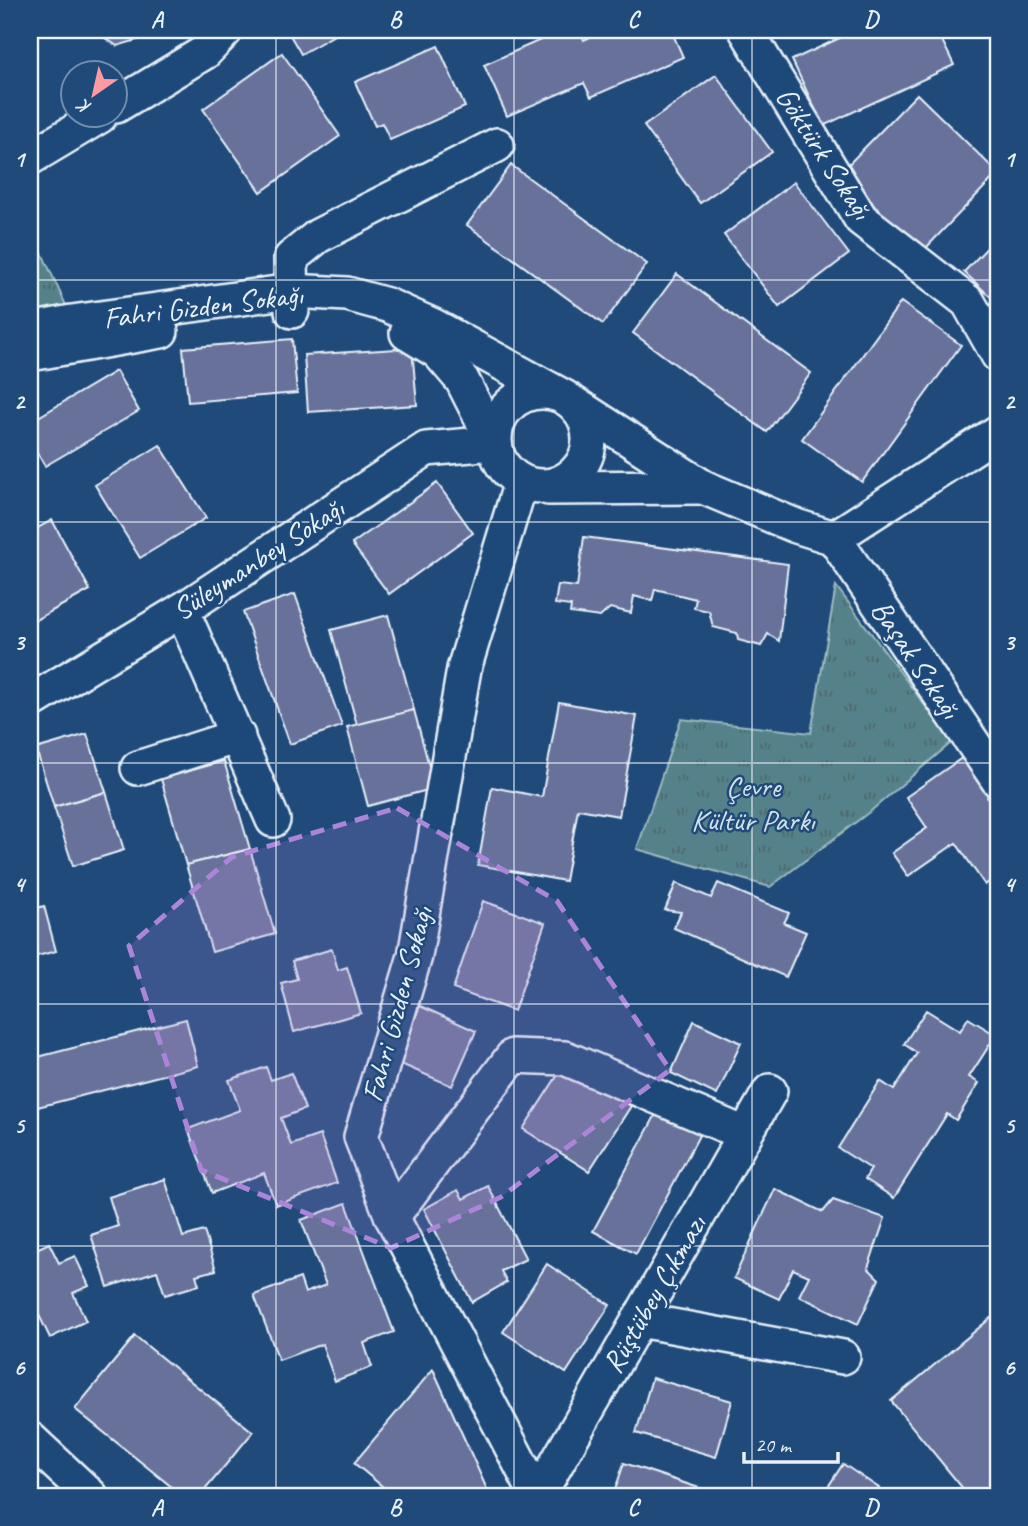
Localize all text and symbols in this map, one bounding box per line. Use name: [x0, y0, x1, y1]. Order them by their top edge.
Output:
text: A: [151, 5, 165, 34]
text: B: [389, 5, 403, 34]
text: C: [628, 5, 642, 34]
text: D: [864, 5, 880, 34]
north arrow: [60, 60, 130, 130]
street label: Göktürk Sokağı: [767, 80, 882, 228]
text: K: [71, 92, 96, 120]
text: 1: [14, 145, 27, 174]
text: 1: [1004, 145, 1017, 174]
street label: Fahri Gizden Sokağı: [101, 275, 306, 337]
text: 2: [14, 387, 27, 416]
text: 2: [1004, 387, 1017, 416]
street label: Süleymanbey Sokağı: [165, 489, 352, 629]
street label: Başak Sokağı: [863, 592, 970, 727]
text: 3: [14, 628, 27, 657]
text: 3: [1004, 628, 1017, 657]
park label: Çevre Kültür Parkı: [691, 767, 816, 839]
text: 4: [14, 870, 27, 899]
text: 4: [1004, 870, 1017, 899]
street label: Fahri Gizden Sokağı: [353, 901, 442, 1106]
text: 5: [14, 1111, 26, 1140]
text: 5: [1004, 1111, 1016, 1140]
street label: Rüştübey Çıkmazı: [593, 1207, 715, 1380]
text: 6: [14, 1353, 27, 1382]
text: 6: [1004, 1353, 1017, 1382]
scale bar: [744, 1421, 839, 1465]
text: 20 m: [755, 1432, 793, 1458]
text: A: [151, 1493, 165, 1522]
text: B: [389, 1493, 403, 1522]
text: C: [628, 1493, 642, 1522]
text: D: [864, 1493, 880, 1522]

